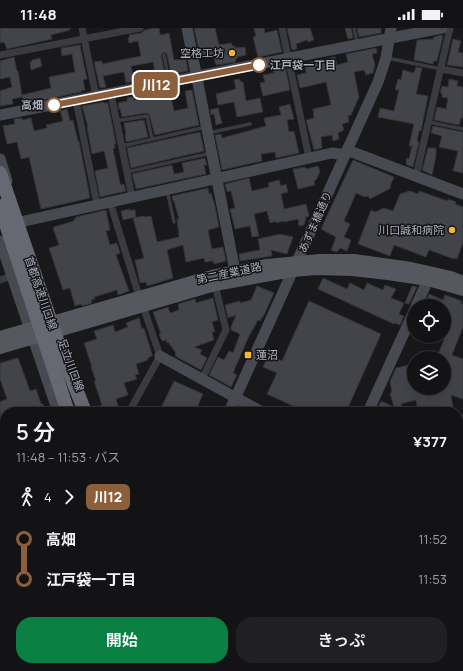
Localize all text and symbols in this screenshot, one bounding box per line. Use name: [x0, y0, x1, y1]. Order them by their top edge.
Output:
text: 11:48: [20, 4, 57, 25]
place label: 空格工坊: [180, 45, 224, 60]
marker: 空格工坊: [227, 48, 237, 58]
marker: 江戸袋一丁目: [251, 57, 267, 73]
place label: 江戸袋一丁目: [270, 57, 336, 72]
line badge: 川12: [133, 72, 179, 98]
text: 川12: [142, 75, 170, 94]
place label: 高畑: [21, 97, 43, 112]
marker: 高畑: [46, 97, 62, 113]
street label: あずま橋通り: [294, 189, 335, 255]
place label: 川口誠和病院: [378, 222, 444, 237]
marker: 川口誠和病院: [447, 225, 457, 235]
street label: 首都高速川口線: [22, 254, 61, 332]
street label: 第二産業道路: [195, 258, 263, 287]
map controls: [407, 299, 451, 395]
button: locate: [407, 299, 451, 343]
street label: 足立川口線: [55, 336, 88, 393]
place label: 蓮沼: [256, 347, 278, 362]
marker: 蓮沼: [243, 350, 253, 360]
button: layers: [407, 351, 451, 395]
text: 5 分: [16, 417, 55, 447]
text: ¥377: [413, 431, 447, 452]
text: 11:48 – 11:53 · バス: [16, 448, 120, 466]
icon: walk: [16, 486, 38, 508]
icon: forward: [58, 486, 80, 508]
text: 川12: [94, 487, 122, 506]
text: 4: [44, 488, 52, 506]
text: 高畑: [46, 529, 76, 550]
text: 11:52: [418, 530, 447, 548]
text: 江戸袋一丁目: [46, 569, 136, 590]
text: 11:53: [418, 570, 447, 588]
button: 開始: [16, 617, 228, 663]
button: きっぷ: [236, 617, 447, 663]

